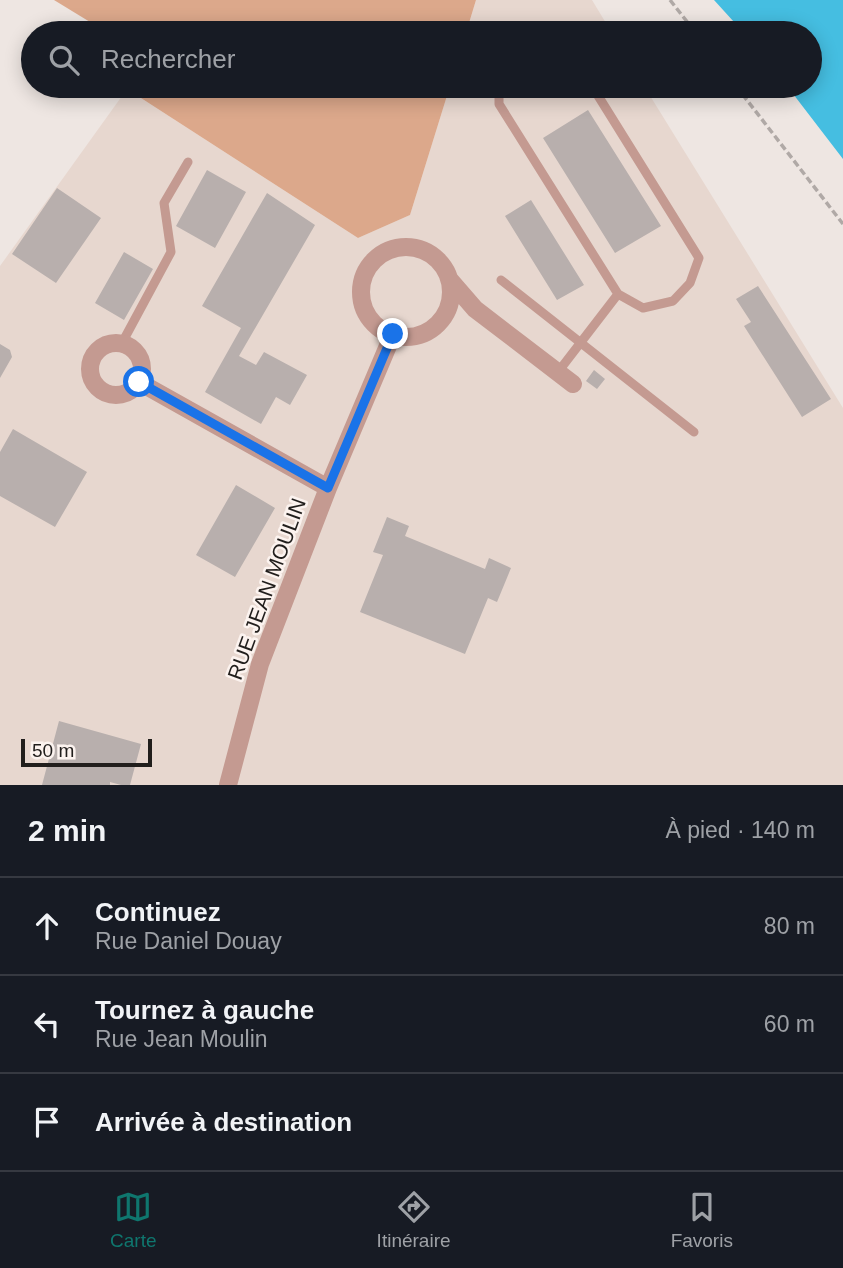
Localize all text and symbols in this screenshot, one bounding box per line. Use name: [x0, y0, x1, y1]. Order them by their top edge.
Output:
search box: [21, 21, 822, 98]
icon: search: [45, 41, 83, 79]
text: Rechercher: [101, 44, 235, 74]
route end: [377, 318, 408, 349]
route start: [123, 366, 154, 397]
street label: RUE JEAN MOULIN: [223, 495, 310, 683]
scale bar: [21, 736, 152, 768]
text: 50 m: [32, 740, 74, 761]
text: 2 min: [28, 814, 106, 847]
text: À pied · 140 m: [665, 817, 815, 843]
text: Continuez: [95, 897, 221, 927]
icon: ahead: [28, 907, 66, 945]
text: 80 m: [764, 913, 815, 939]
text: Rue Daniel Douay: [95, 928, 282, 954]
text: Tournez à gauche: [95, 995, 314, 1025]
icon: left: [28, 1005, 66, 1043]
text: 60 m: [764, 1011, 815, 1037]
text: Rue Jean Moulin: [95, 1026, 268, 1052]
icon: arrive: [28, 1103, 66, 1141]
text: Arrivée à destination: [95, 1107, 352, 1137]
tab: Carte: [110, 1188, 157, 1252]
tab: Itinéraire: [377, 1188, 451, 1252]
tab: Favoris: [671, 1188, 733, 1252]

